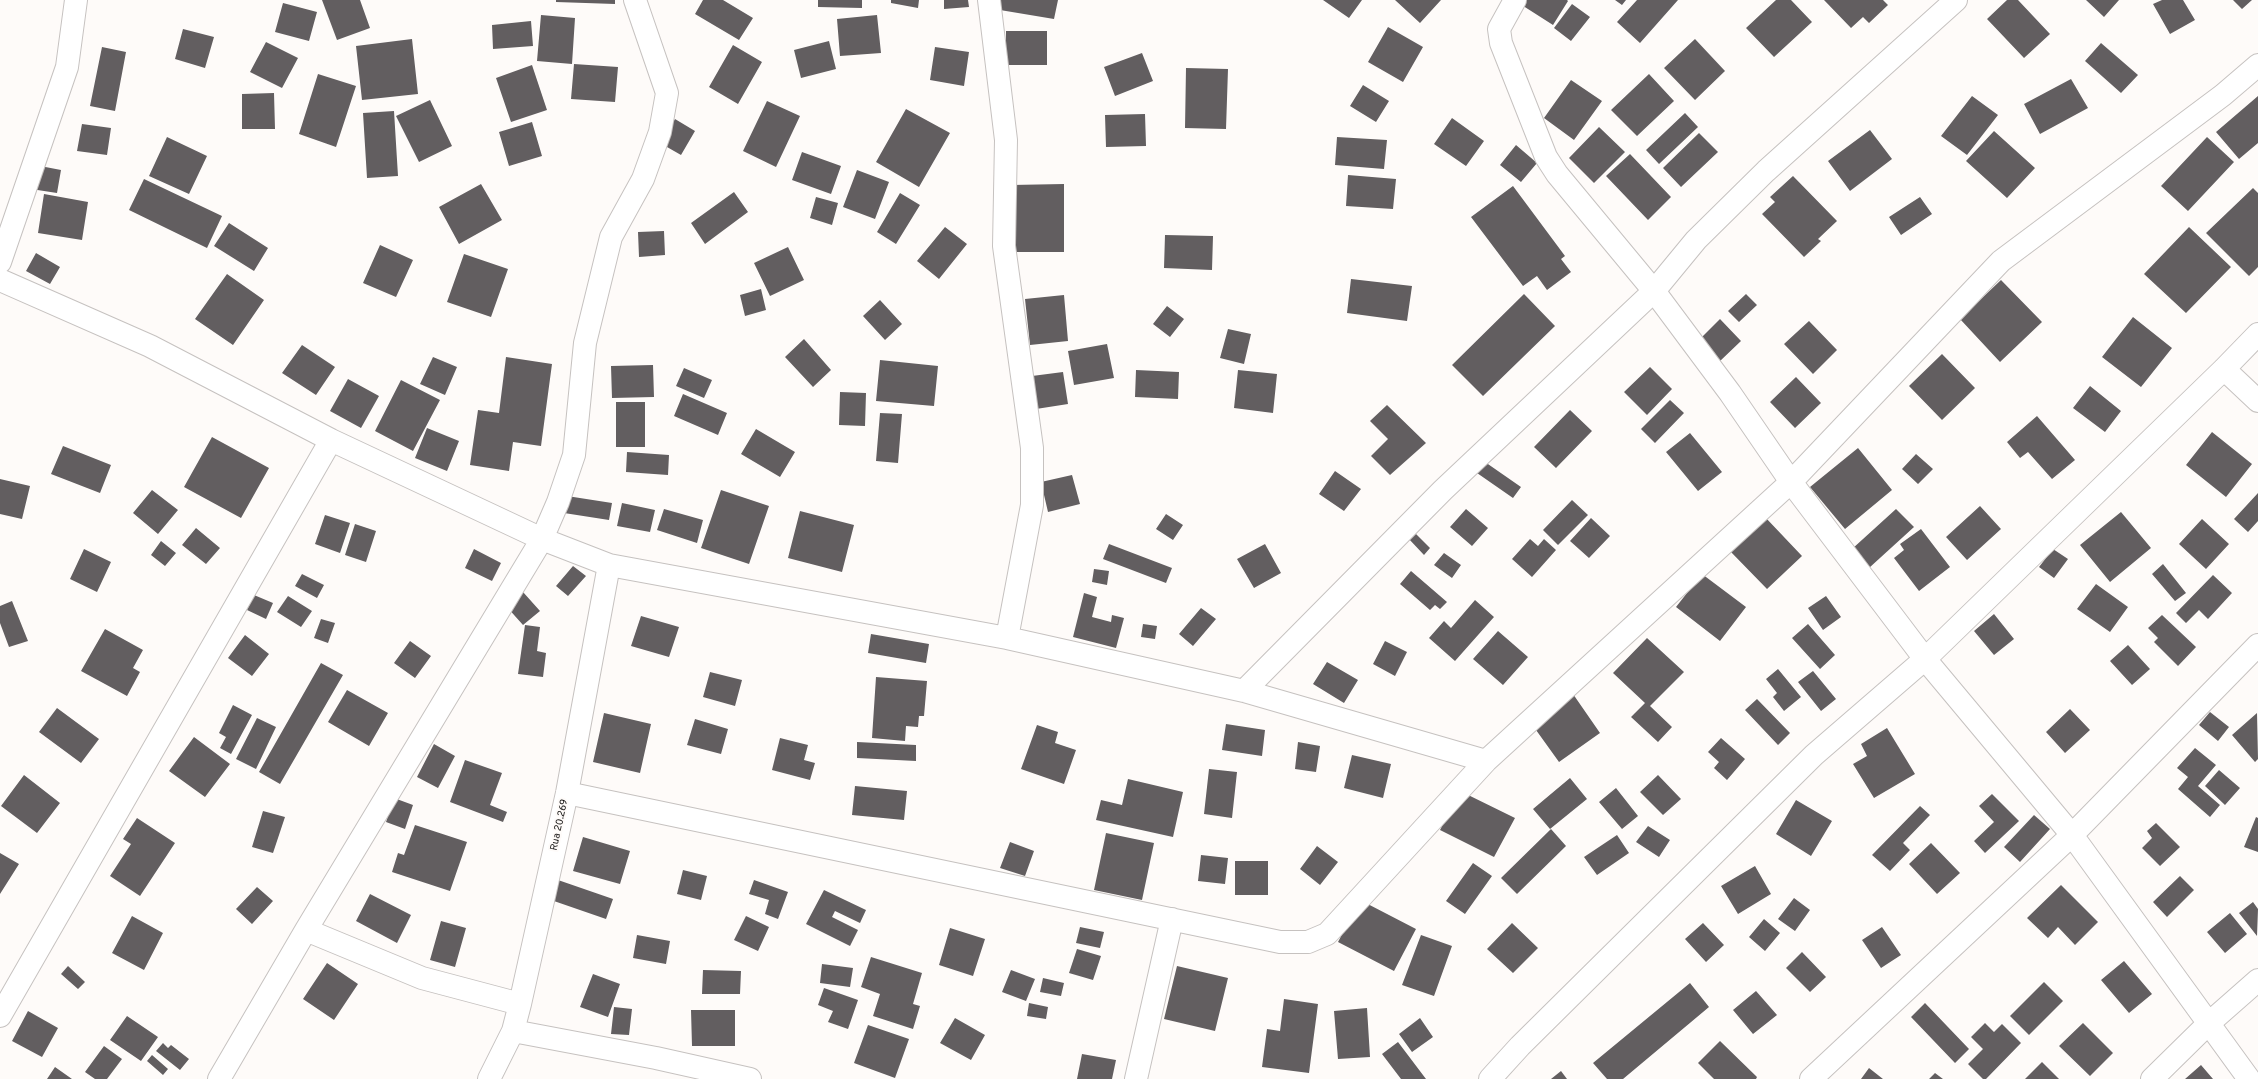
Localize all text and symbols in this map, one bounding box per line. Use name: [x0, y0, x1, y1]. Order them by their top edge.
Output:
street label: Rua 20.269: [549, 798, 571, 852]

